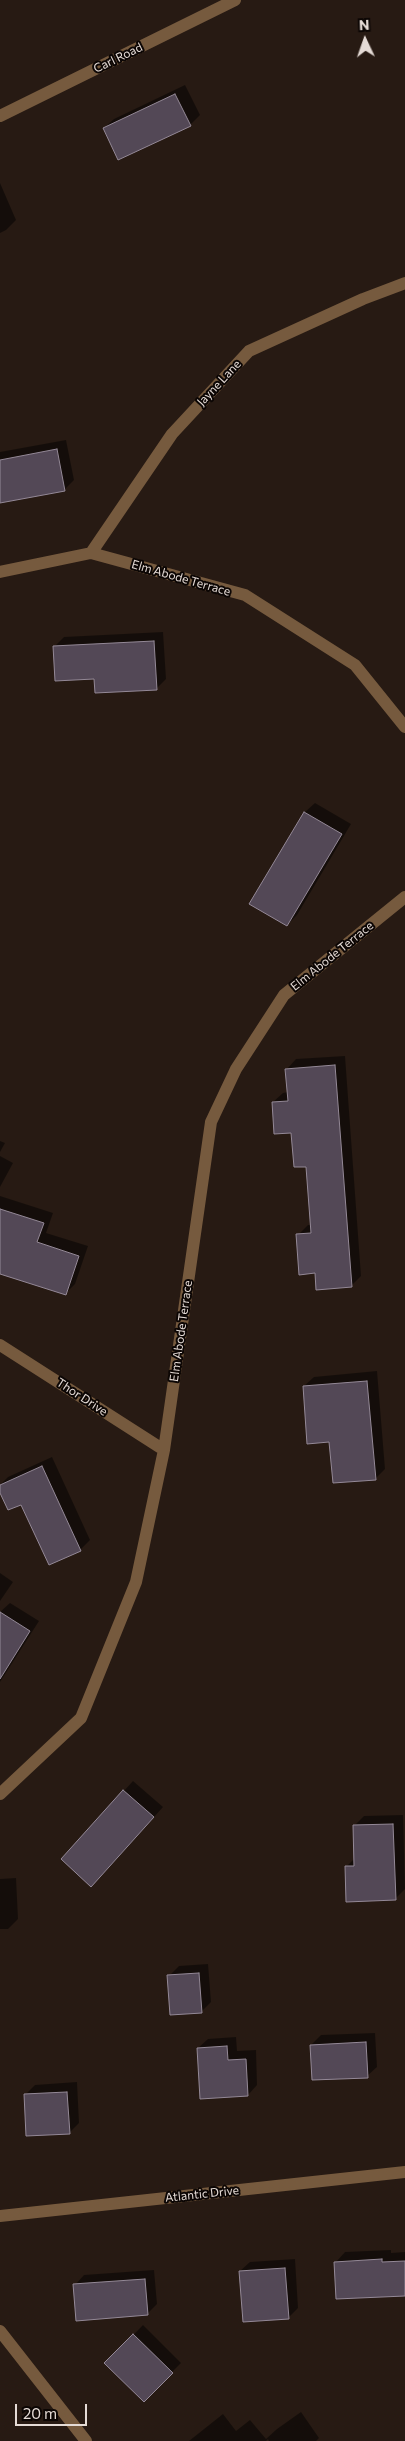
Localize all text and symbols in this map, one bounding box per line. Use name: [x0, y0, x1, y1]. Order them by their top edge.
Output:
north arrow: [340, 15, 390, 65]
text: N: [359, 16, 370, 33]
street label: Carl Road: [91, 40, 145, 76]
street label: Jayne Lane: [194, 357, 244, 409]
street label: Elm Abode Terrace: [130, 557, 232, 599]
street label: Elm Abode Terrace: [288, 918, 376, 994]
street label: Elm Abode Terrace: [167, 1279, 195, 1383]
street label: Thor Drive: [54, 1375, 110, 1419]
street label: Atlantic Drive: [164, 2183, 240, 2205]
scale bar: [18, 2394, 90, 2426]
text: 20 m: [23, 2404, 57, 2422]

